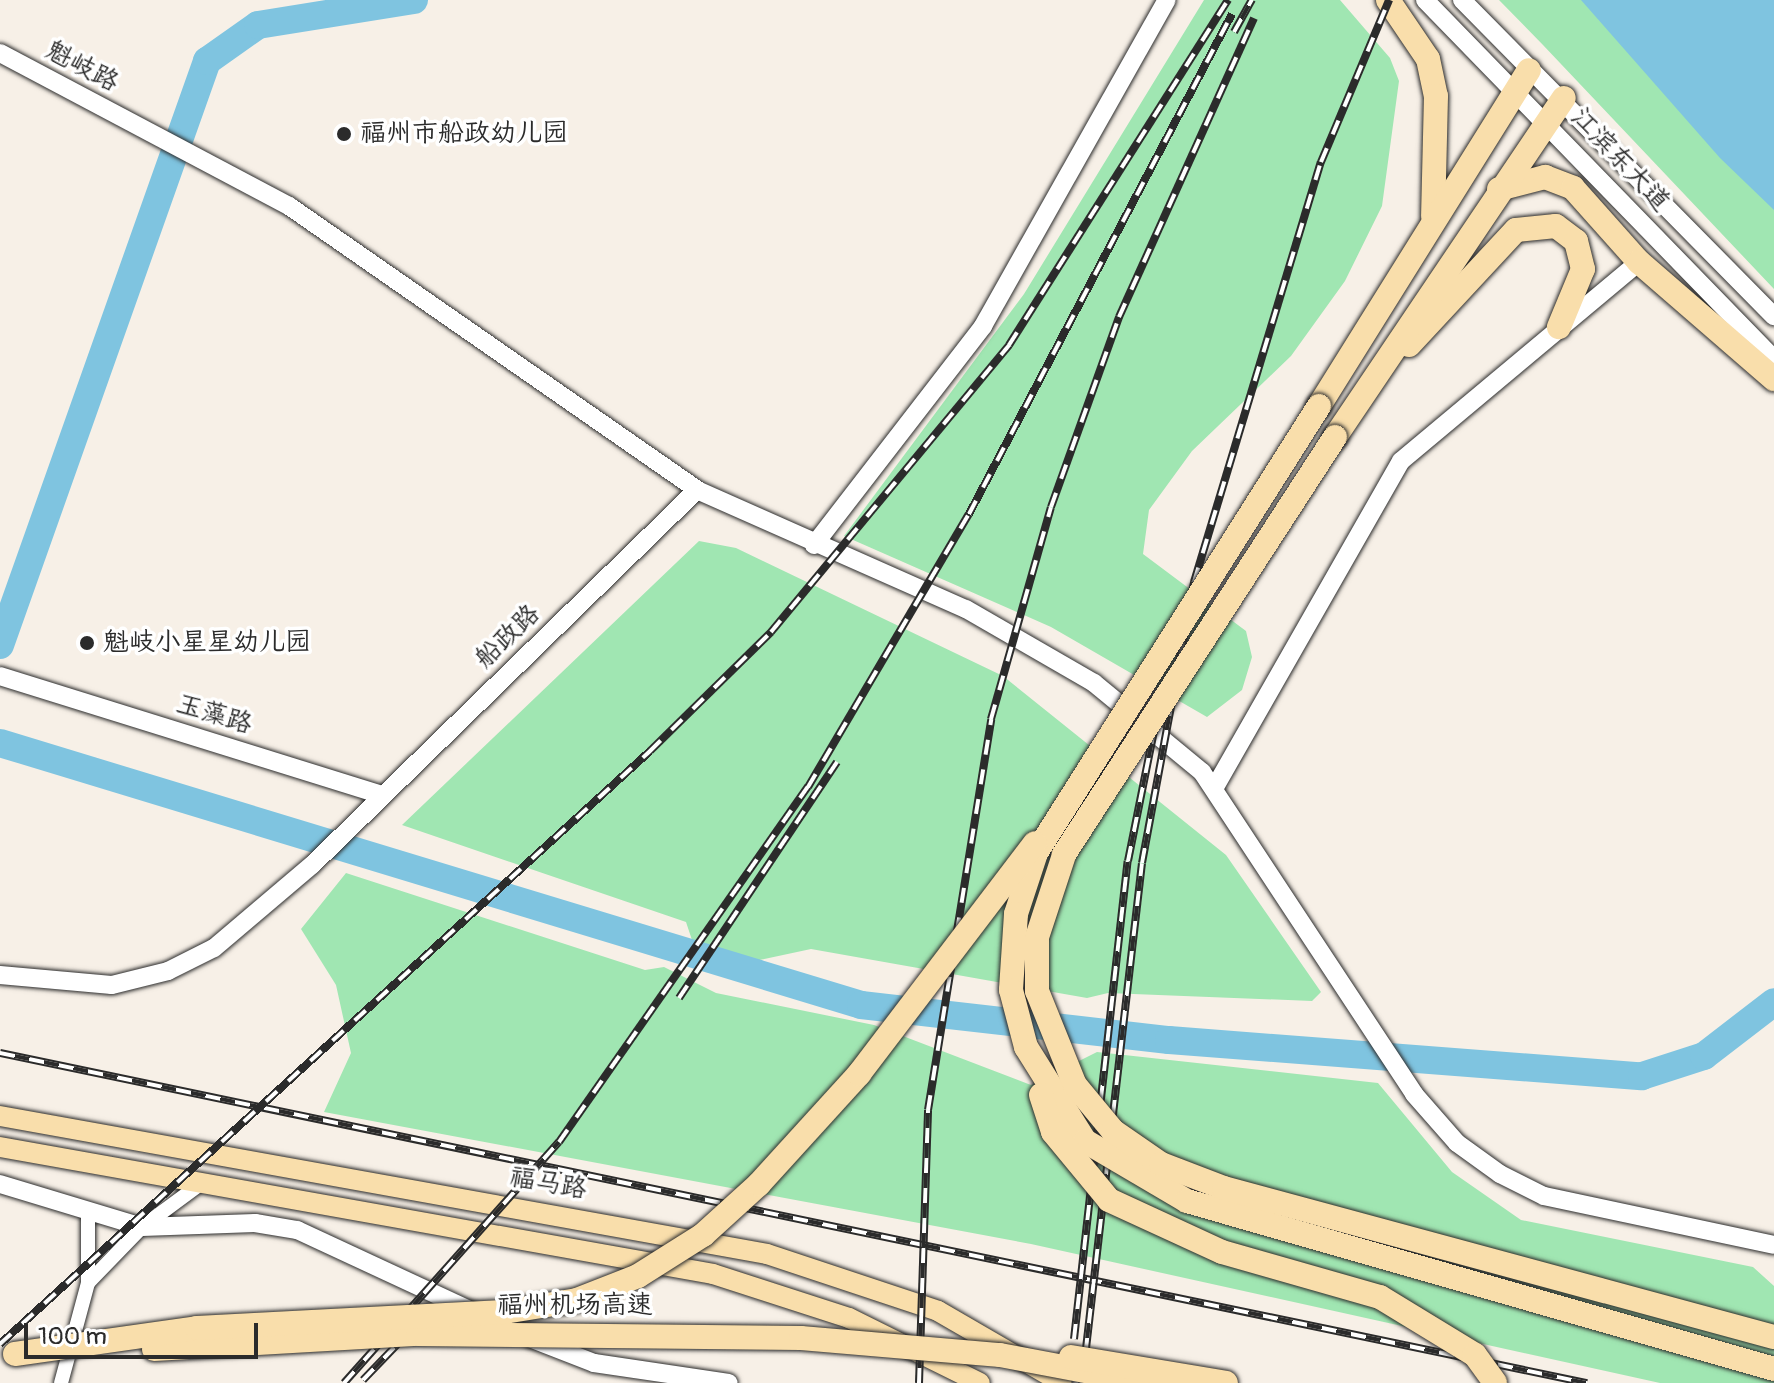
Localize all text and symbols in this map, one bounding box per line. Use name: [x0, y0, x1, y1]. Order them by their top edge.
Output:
street label: 魁岐路: [40, 35, 124, 99]
street label: 江滨东大道: [1564, 102, 1676, 218]
place label: 福州市船政幼儿园: [360, 118, 568, 150]
marker: 福州市船政幼儿园: [335, 125, 353, 143]
street label: 船政路: [469, 599, 547, 675]
place label: 魁岐小星星幼儿园: [103, 627, 311, 659]
marker: 魁岐小星星幼儿园: [78, 634, 96, 652]
street label: 玉藻路: [172, 689, 256, 741]
street label: 福马路: [507, 1162, 589, 1206]
street label: 福州机场高速: [497, 1290, 653, 1322]
scale bar: [28, 1307, 262, 1357]
text: 100 m: [38, 1322, 107, 1351]

